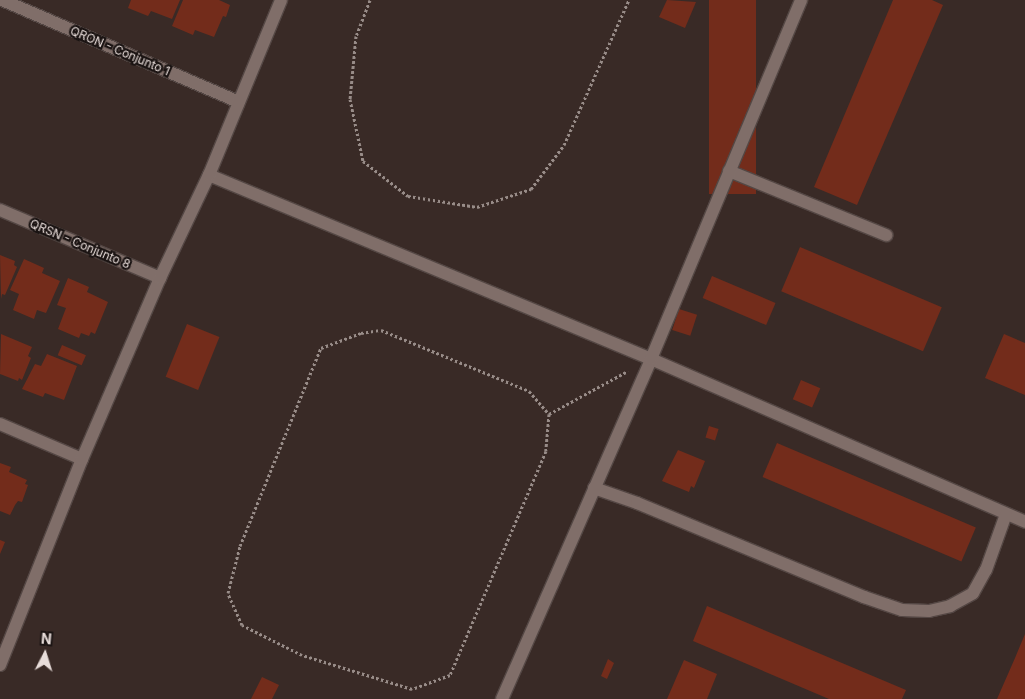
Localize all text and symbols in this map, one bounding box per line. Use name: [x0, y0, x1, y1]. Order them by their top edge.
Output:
street label: QRON - Conjunto 1: [68, 24, 172, 78]
street label: QRSN - Conjunto 8: [28, 216, 132, 272]
north arrow: [20, 629, 70, 679]
text: N: [40, 630, 52, 647]

